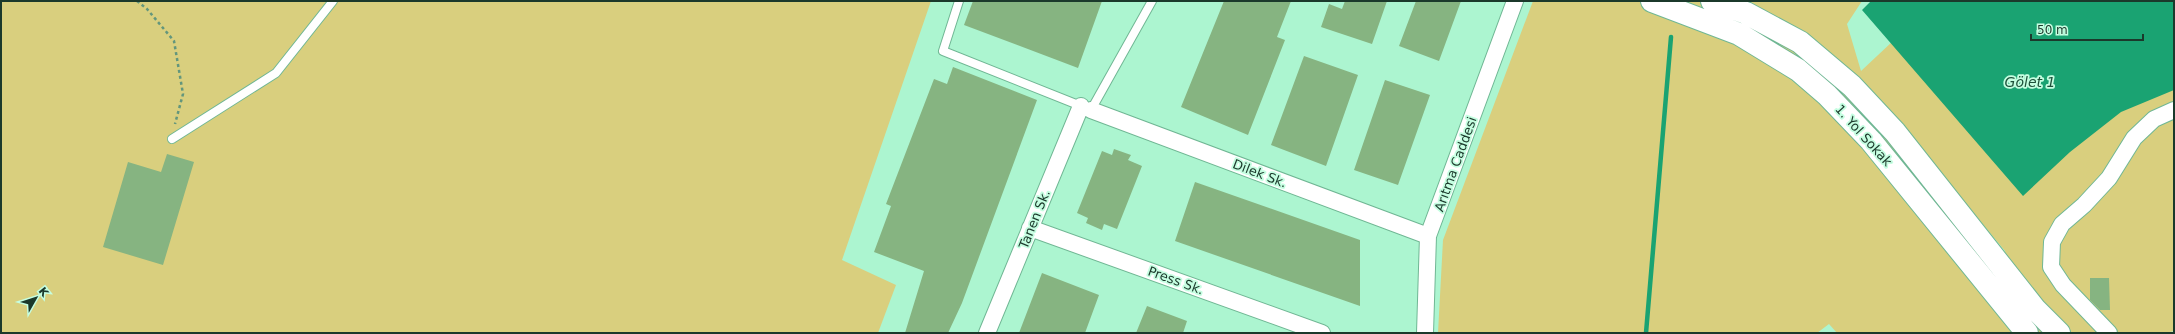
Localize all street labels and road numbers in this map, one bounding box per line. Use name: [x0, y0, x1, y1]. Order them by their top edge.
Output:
street label: 1. Yol Sokak: [1832, 102, 1895, 169]
street label: Arıtma Caddesi: [1431, 115, 1480, 214]
street label: Dilek Sk.: [1231, 156, 1289, 191]
street label: Tanen Sk.: [1015, 188, 1053, 252]
street label: Press Sk.: [1146, 263, 1206, 297]

